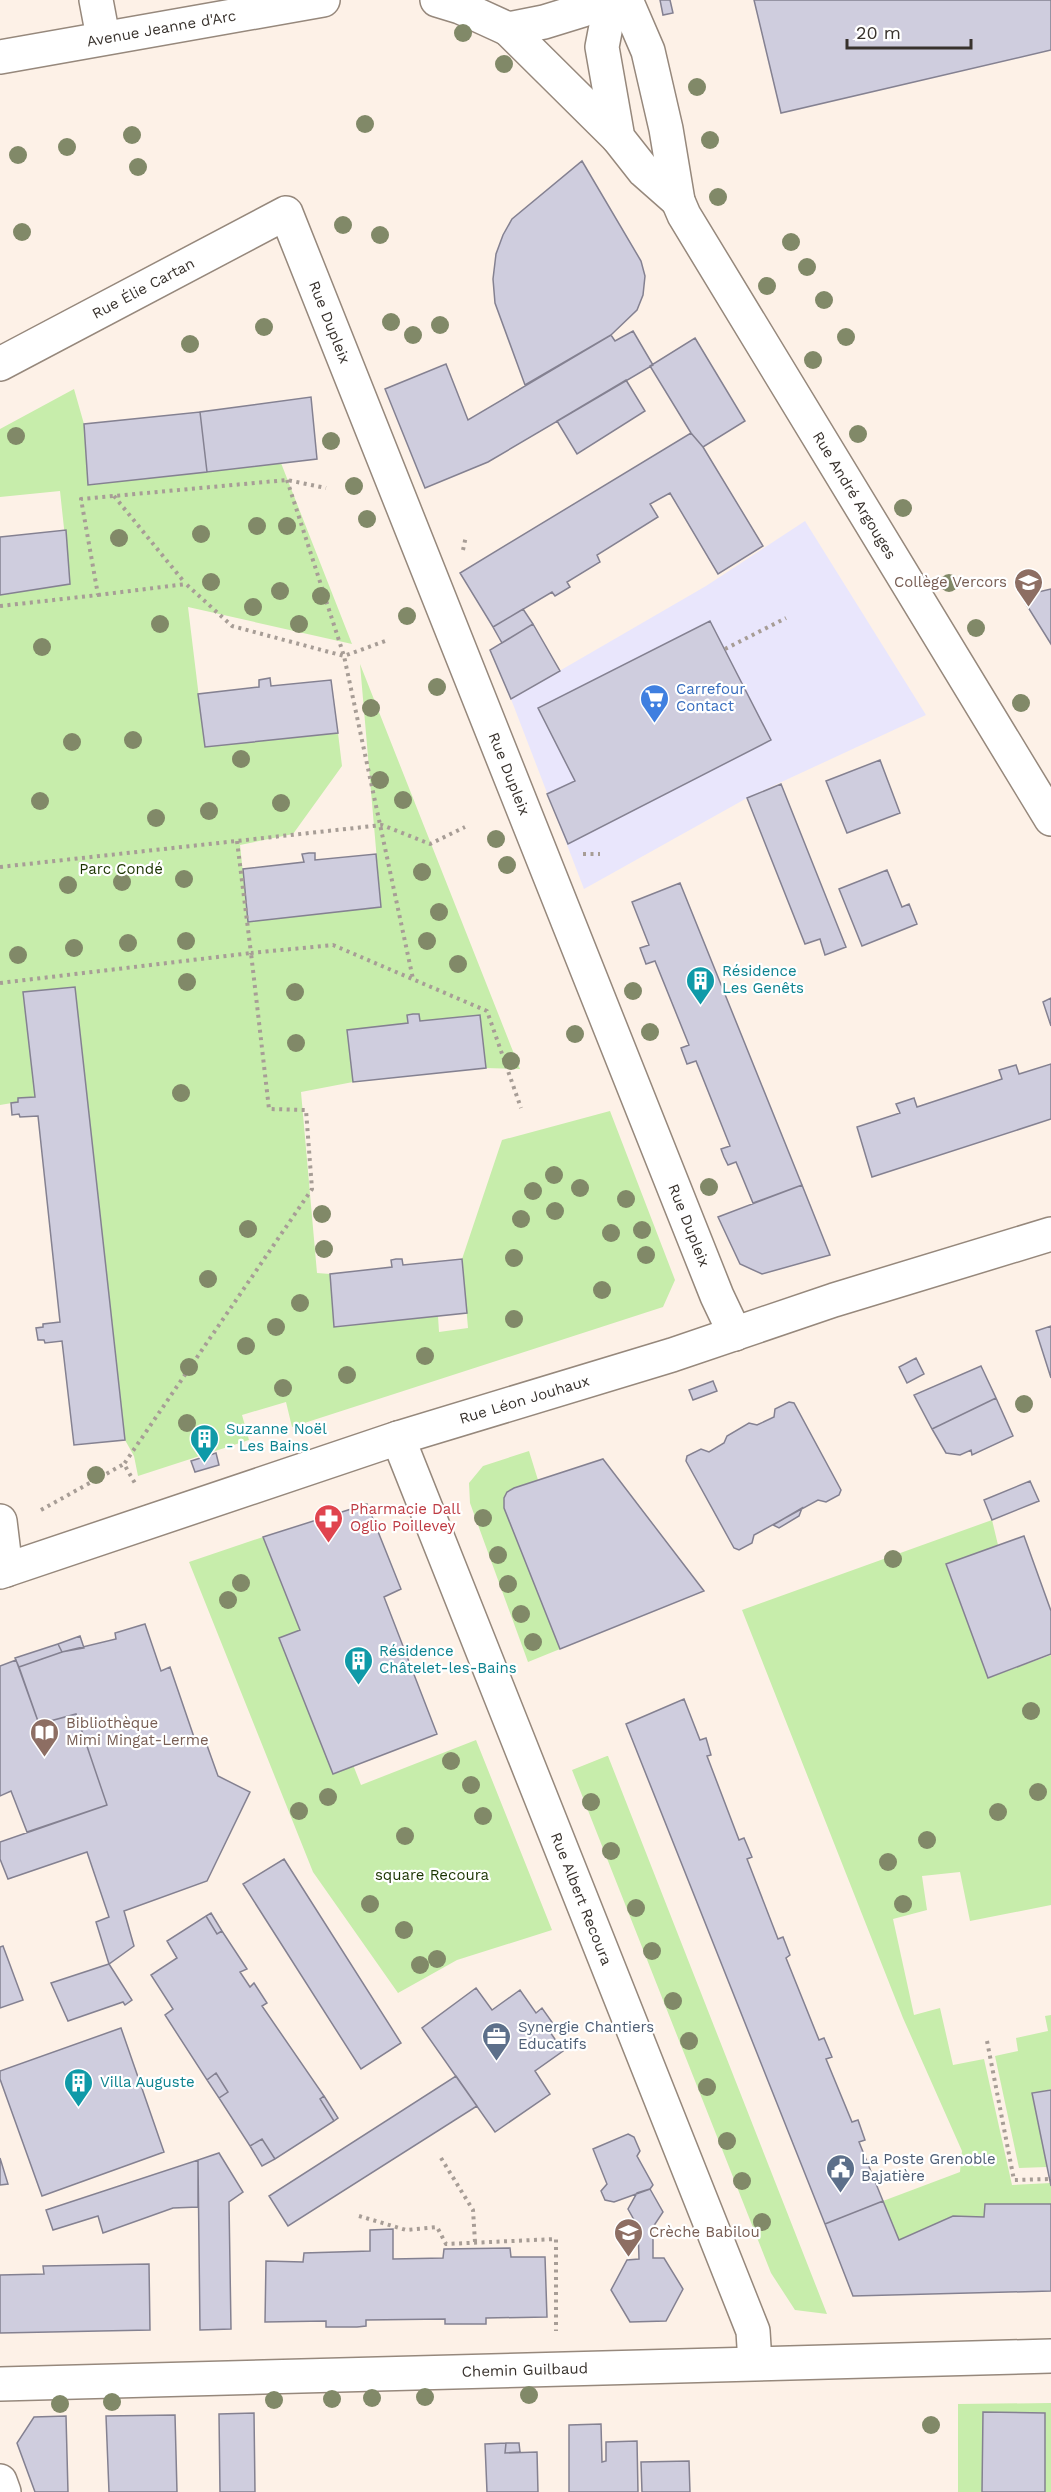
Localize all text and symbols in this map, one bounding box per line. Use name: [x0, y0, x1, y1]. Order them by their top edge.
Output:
street label: Avenue Jeanne d'Arc: [85, 6, 238, 51]
scale bar: [847, 12, 972, 50]
text: 20 m: [856, 22, 901, 43]
street label: Rue Élie Cartan: [89, 254, 198, 323]
street label: Rue Dupleix: [305, 278, 354, 366]
street label: Rue André Argouges: [809, 428, 900, 563]
school or university icon: Collège Vercors: [1012, 566, 1044, 608]
place label: Collège Vercors: [894, 573, 1007, 591]
place label: Carrefour Contact: [676, 680, 745, 715]
supermarket icon: Carrefour Contact: [639, 682, 671, 724]
street label: Rue Dupleix: [485, 730, 534, 818]
park label: Parc Condé: [79, 860, 163, 878]
place label: Résidence Les Genêts: [722, 962, 804, 997]
building icon: Résidence Les Genêts: [685, 964, 717, 1006]
street label: Rue Dupleix: [664, 1181, 713, 1269]
street label: Rue Léon Jouhaux: [457, 1372, 592, 1428]
place label: Suzanne Noël - Les Bains: [226, 1420, 327, 1455]
building icon: Suzanne Noël - Les Bains: [189, 1422, 221, 1464]
place label: Pharmacie Dall Oglio Poillevey: [350, 1500, 461, 1535]
pharmacy icon: Pharmacie Dall Oglio Poillevey: [313, 1502, 345, 1544]
place label: Résidence Châtelet-les-Bains: [379, 1642, 517, 1677]
building icon: Résidence Châtelet-les-Bains: [342, 1644, 374, 1686]
place label: Bibliothèque Mimi Mingat-Lerme: [66, 1714, 209, 1749]
library icon: Bibliothèque Mimi Mingat-Lerme: [29, 1716, 61, 1758]
street label: Rue Albert Recoura: [547, 1830, 616, 1968]
park label: square Recoura: [375, 1866, 490, 1884]
place label: Synergie Chantiers Educatifs: [518, 2018, 654, 2053]
office icon: Synergie Chantiers Educatifs: [481, 2020, 513, 2062]
building icon: Villa Auguste: [63, 2066, 95, 2108]
place label: Villa Auguste: [100, 2073, 195, 2091]
place label: La Poste Grenoble Bajatière: [861, 2150, 996, 2185]
public building icon: La Poste Grenoble Bajatière: [824, 2152, 856, 2194]
school or university icon: Crèche Babilou: [612, 2216, 644, 2258]
place label: Crèche Babilou: [649, 2223, 760, 2241]
street label: Chemin Guilbaud: [461, 2359, 588, 2381]

